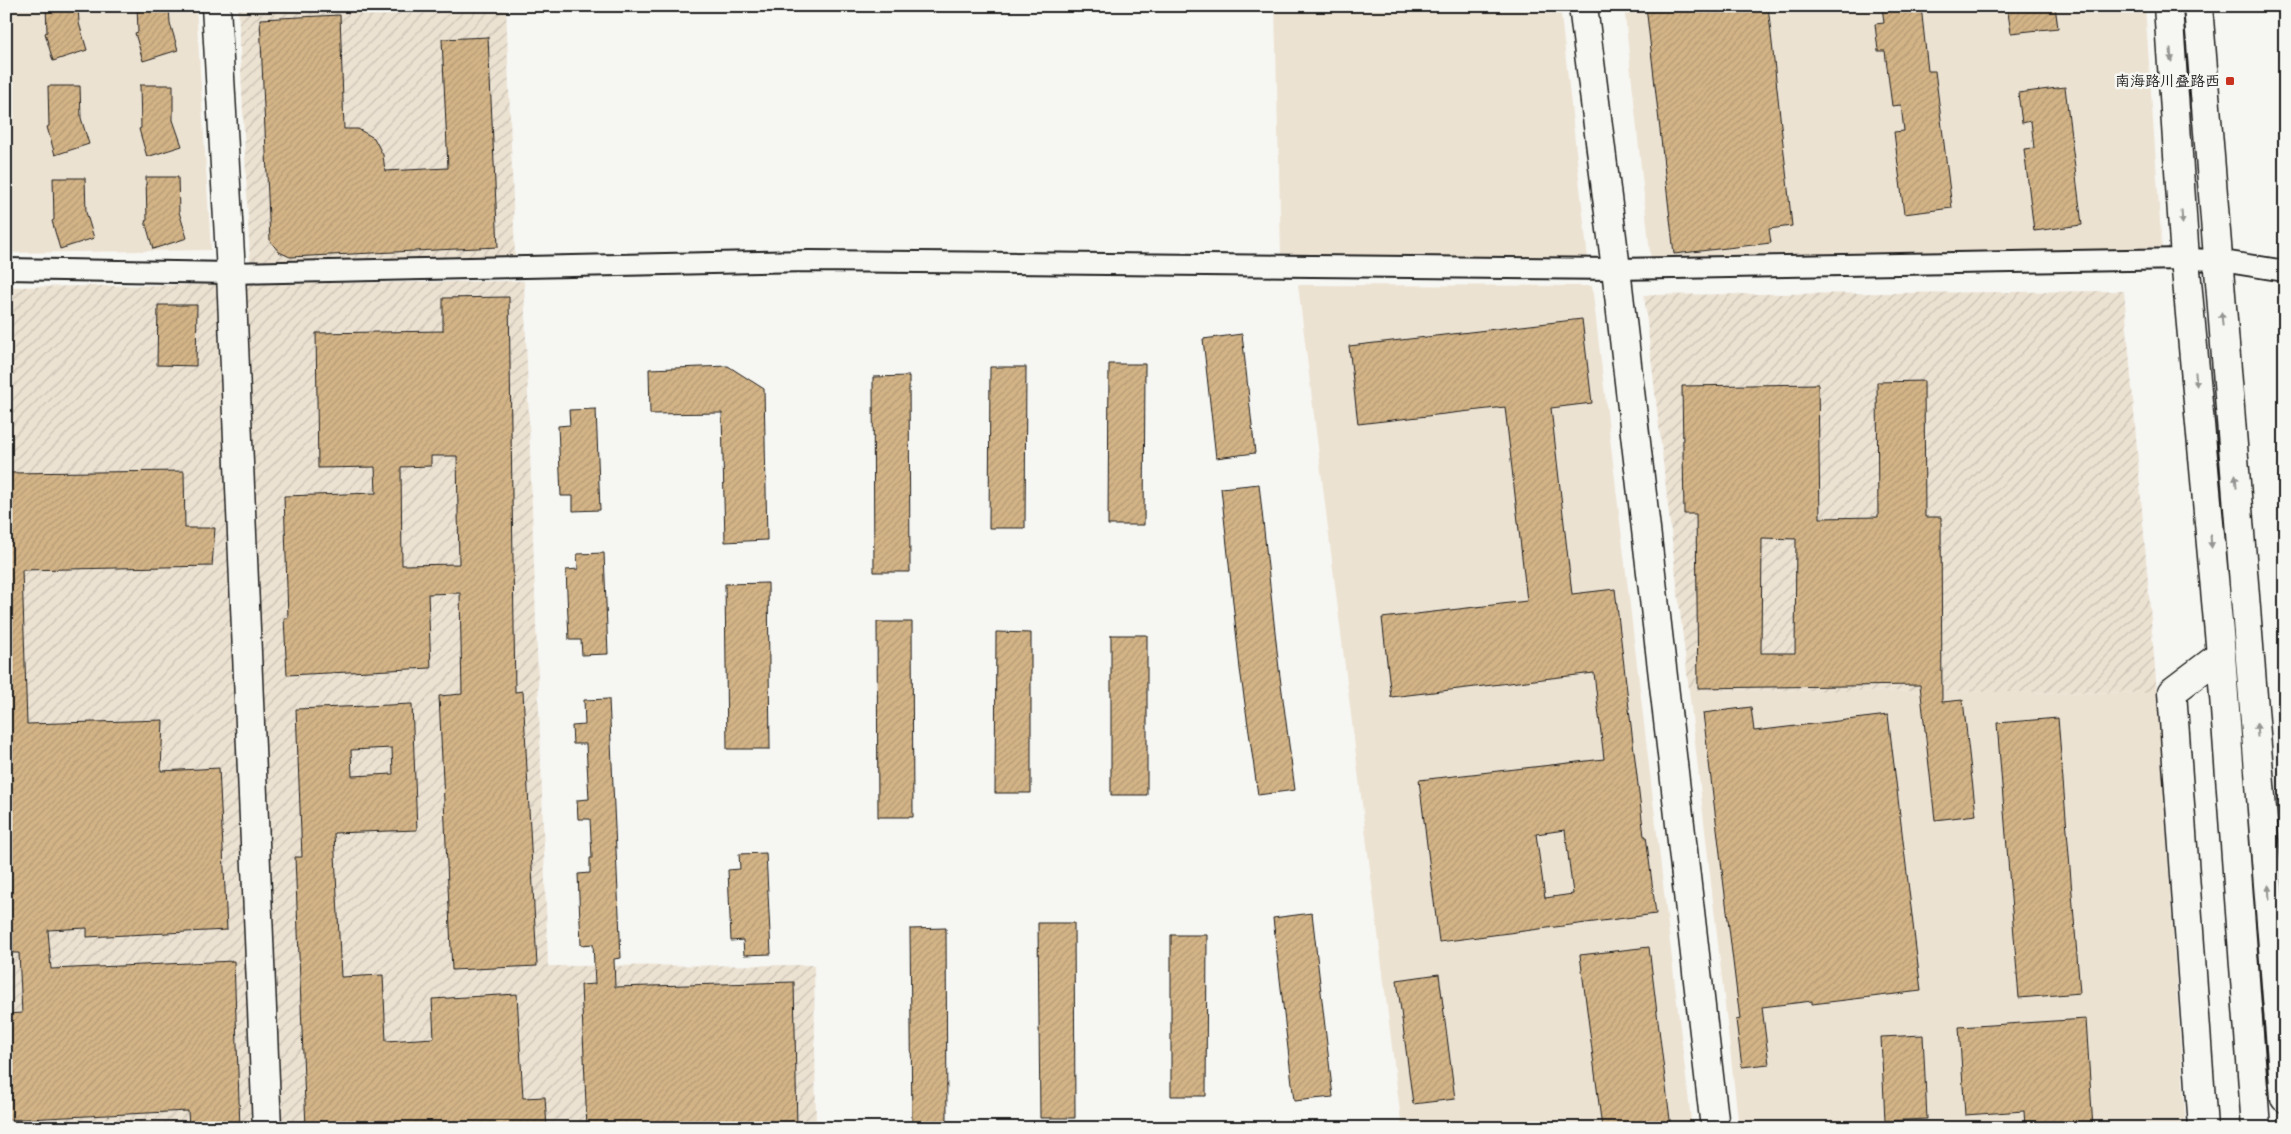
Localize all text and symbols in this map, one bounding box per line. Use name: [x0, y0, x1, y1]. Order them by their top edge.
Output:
one-way arrow: [2168, 47, 2176, 63]
place label: 南海路川叠路西: [2115, 70, 2220, 94]
marker: 南海路川叠路西: [2224, 75, 2236, 87]
one-way arrow: [2178, 209, 2186, 225]
one-way arrow: [2217, 311, 2225, 327]
one-way arrow: [2192, 371, 2200, 387]
one-way arrow: [2232, 473, 2240, 489]
one-way arrow: [2207, 533, 2215, 549]
one-way arrow: [2252, 722, 2260, 738]
one-way arrow: [2264, 884, 2272, 900]

